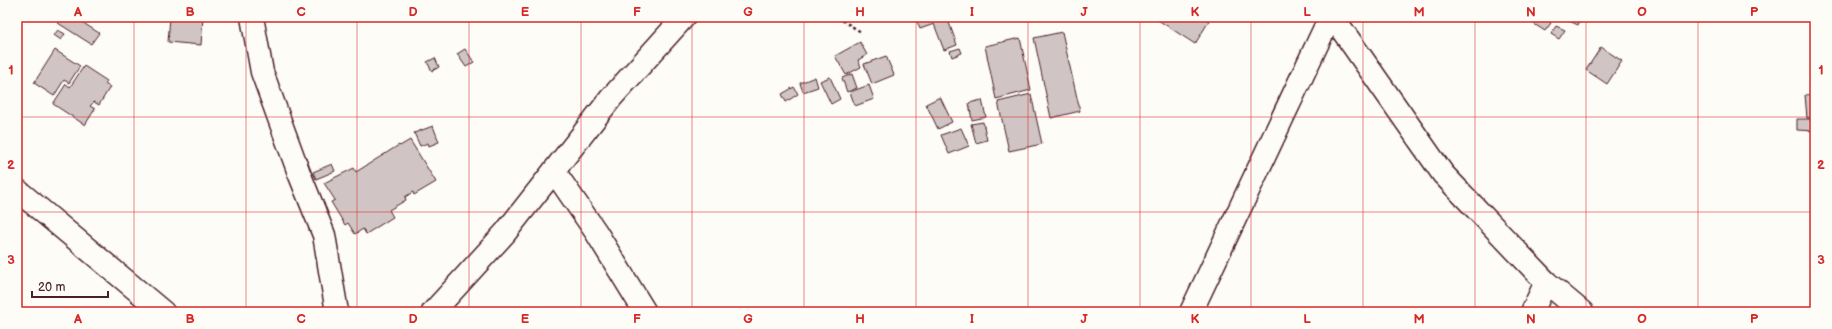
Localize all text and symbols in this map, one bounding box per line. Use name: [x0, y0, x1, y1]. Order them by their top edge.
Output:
text: A: [73, 4, 82, 20]
text: B: [185, 4, 195, 20]
text: C: [296, 4, 306, 20]
text: D: [408, 4, 418, 20]
text: E: [521, 4, 530, 20]
text: F: [633, 4, 641, 20]
text: G: [743, 4, 753, 20]
text: H: [855, 4, 865, 20]
text: I: [970, 4, 974, 20]
text: J: [1080, 4, 1088, 20]
text: K: [1191, 4, 1200, 20]
text: L: [1303, 4, 1311, 20]
text: M: [1413, 4, 1425, 20]
text: N: [1526, 4, 1536, 20]
text: O: [1637, 4, 1647, 20]
text: P: [1750, 4, 1759, 20]
text: 1: [8, 62, 14, 78]
text: 1: [1818, 62, 1824, 78]
text: 2: [7, 157, 15, 173]
text: 2: [1817, 157, 1825, 173]
text: 3: [7, 252, 15, 268]
text: 3: [1817, 252, 1825, 268]
scale bar: [32, 273, 108, 299]
text: 20 m: [38, 280, 65, 295]
text: A: [73, 311, 82, 327]
text: B: [185, 311, 195, 327]
text: C: [296, 311, 306, 327]
text: D: [408, 311, 418, 327]
text: E: [521, 311, 530, 327]
text: F: [633, 311, 641, 327]
text: G: [743, 311, 753, 327]
text: H: [855, 311, 865, 327]
text: I: [970, 311, 974, 327]
text: J: [1080, 311, 1088, 327]
text: K: [1191, 311, 1200, 327]
text: L: [1303, 311, 1311, 327]
text: M: [1413, 311, 1425, 327]
text: N: [1526, 311, 1536, 327]
text: O: [1637, 311, 1647, 327]
text: P: [1750, 311, 1759, 327]

